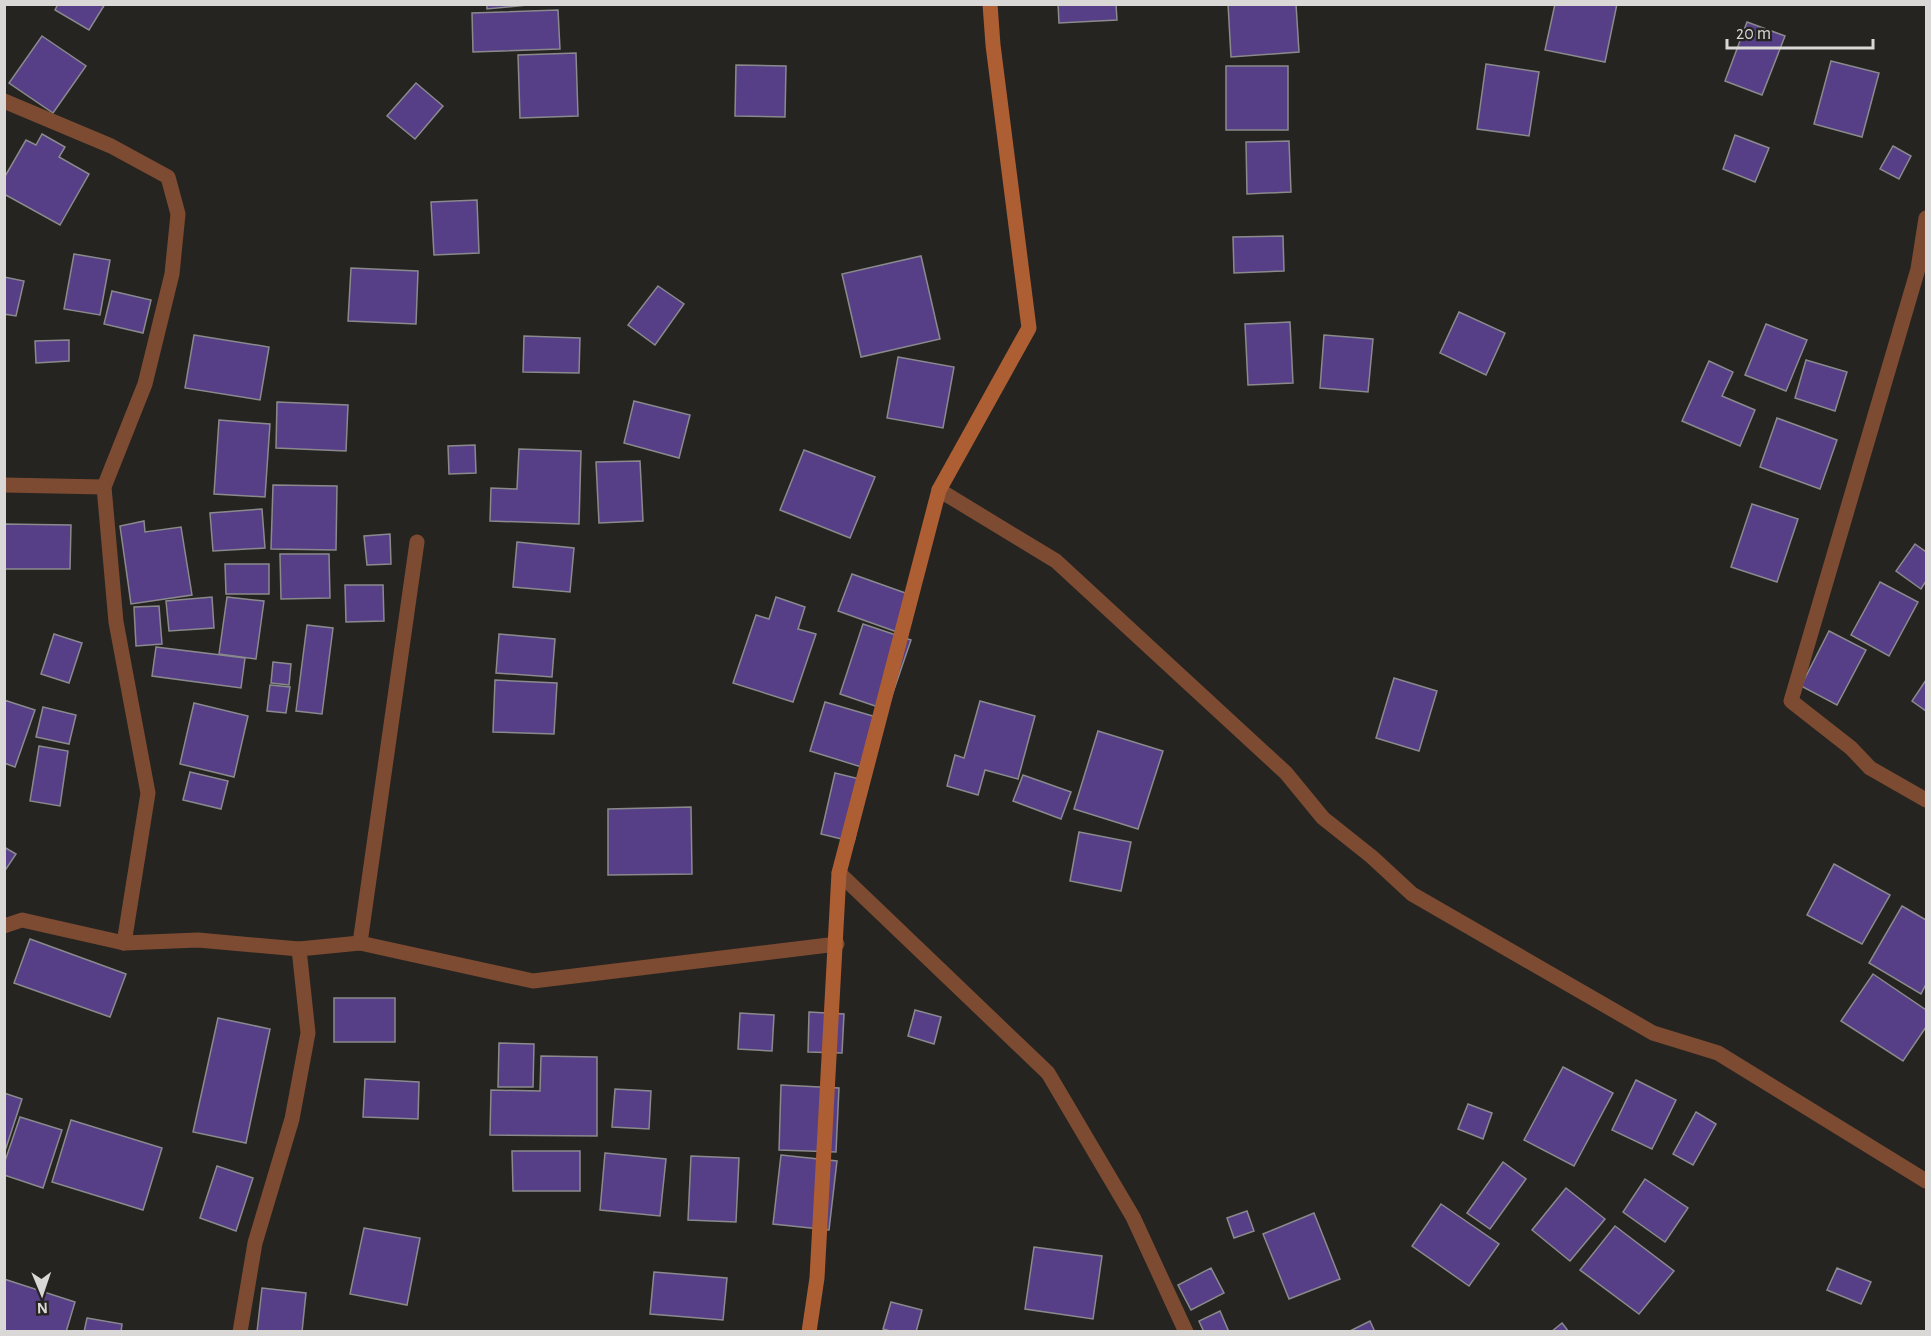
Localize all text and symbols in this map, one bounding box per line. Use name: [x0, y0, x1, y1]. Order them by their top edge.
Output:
scale bar: [1727, 12, 1872, 50]
text: 20 m: [1736, 25, 1771, 43]
north arrow: [12, 1264, 72, 1324]
text: N: [37, 1300, 48, 1316]

